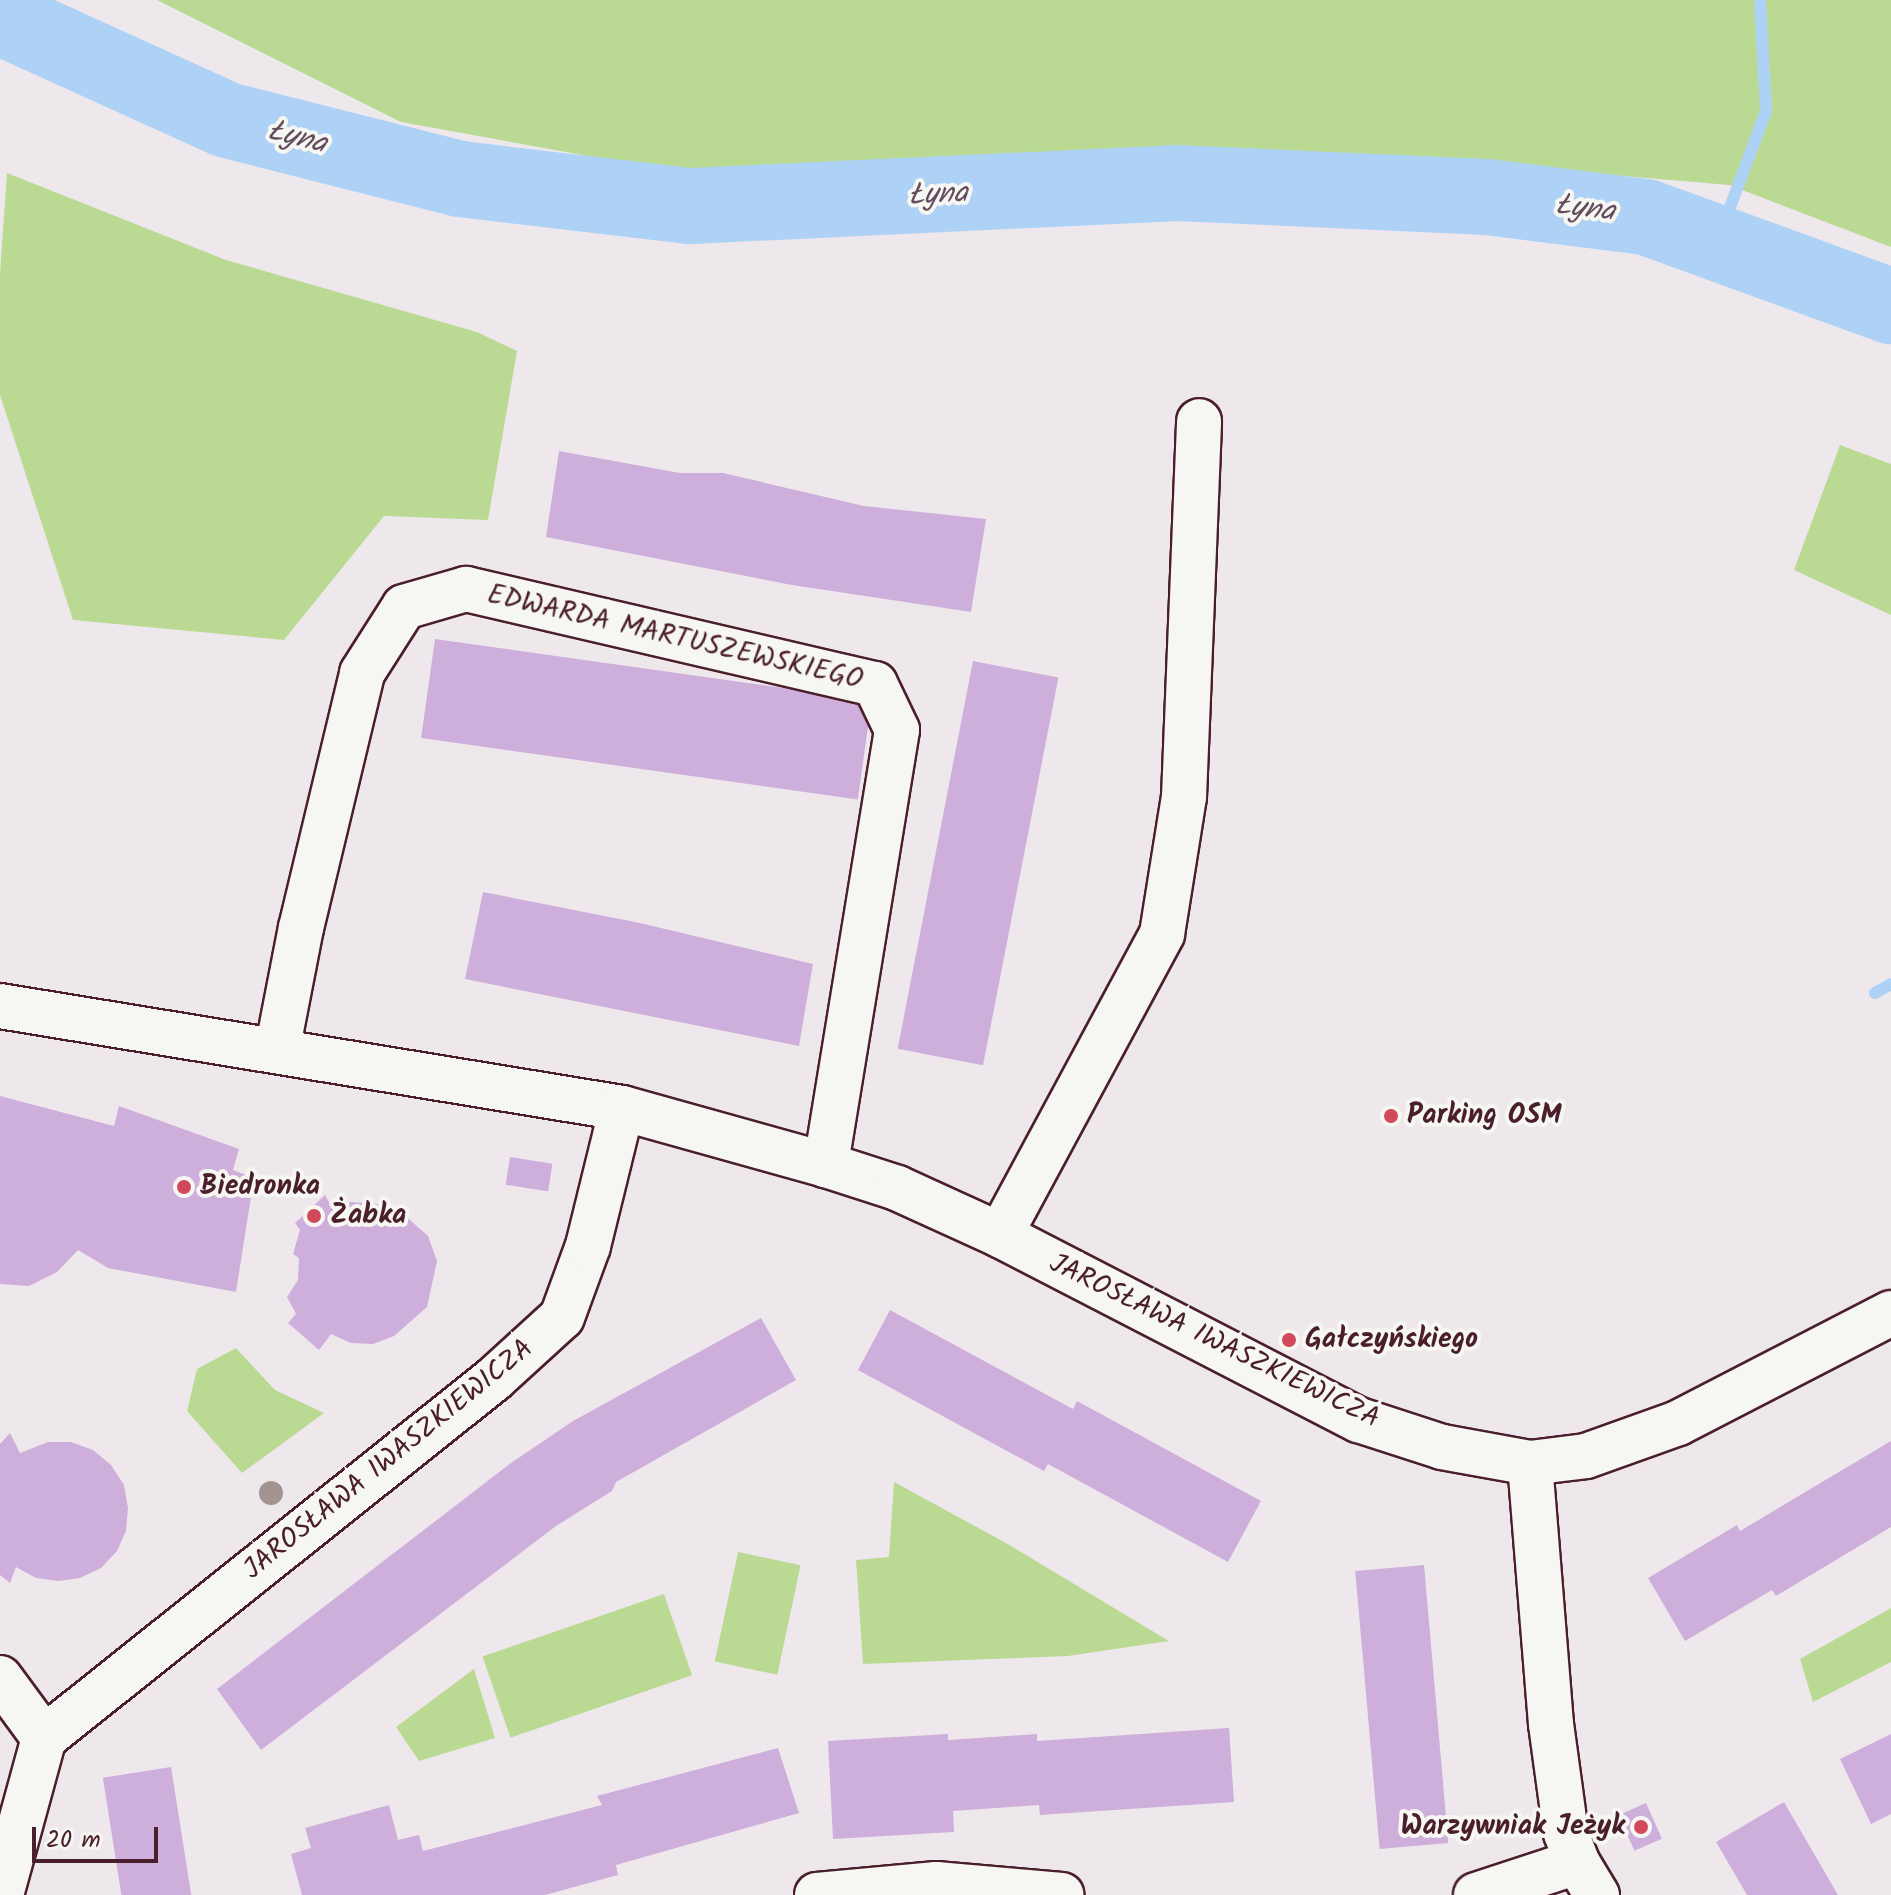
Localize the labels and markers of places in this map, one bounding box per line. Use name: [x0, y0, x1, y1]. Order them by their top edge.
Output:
place label: Parking OSM: [1407, 1099, 1562, 1133]
marker: Parking OSM: [1382, 1107, 1400, 1125]
place label: Biedronka: [200, 1170, 320, 1204]
marker: Biedronka: [175, 1178, 193, 1196]
place label: Żabka: [330, 1199, 406, 1233]
marker: Żabka: [305, 1207, 323, 1225]
place label: Gałczyńskiego: [1305, 1323, 1478, 1357]
marker: Gałczyńskiego: [1280, 1331, 1298, 1349]
place label: Warzywniak Jeżyk: [1401, 1810, 1625, 1844]
marker: Warzywniak Jeżyk: [1632, 1818, 1650, 1836]

